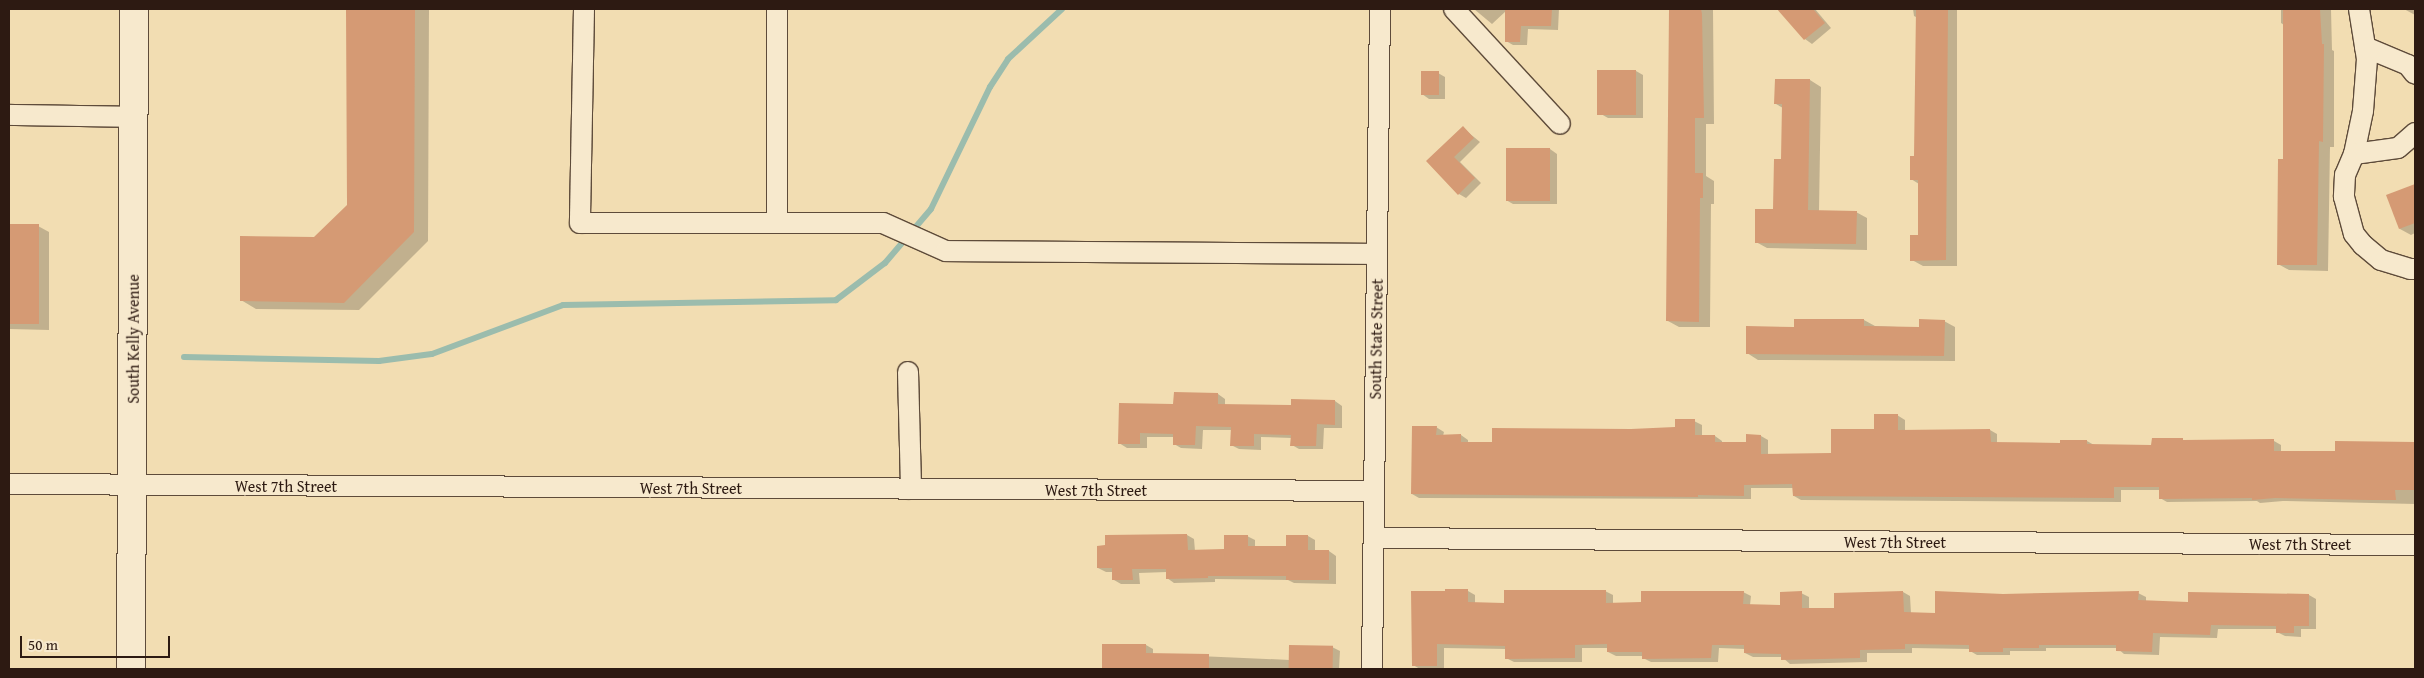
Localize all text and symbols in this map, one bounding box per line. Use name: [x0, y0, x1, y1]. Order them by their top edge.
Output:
street label: South Kelly Avenue: [123, 274, 143, 404]
street label: South State Street: [1365, 278, 1387, 400]
street label: West 7th Street: [235, 476, 337, 496]
street label: West 7th Street: [640, 478, 742, 498]
street label: West 7th Street: [1045, 480, 1147, 500]
street label: West 7th Street: [1844, 532, 1946, 552]
street label: West 7th Street: [2249, 534, 2351, 554]
scale bar: [22, 626, 172, 658]
text: 50 m: [28, 634, 58, 655]

